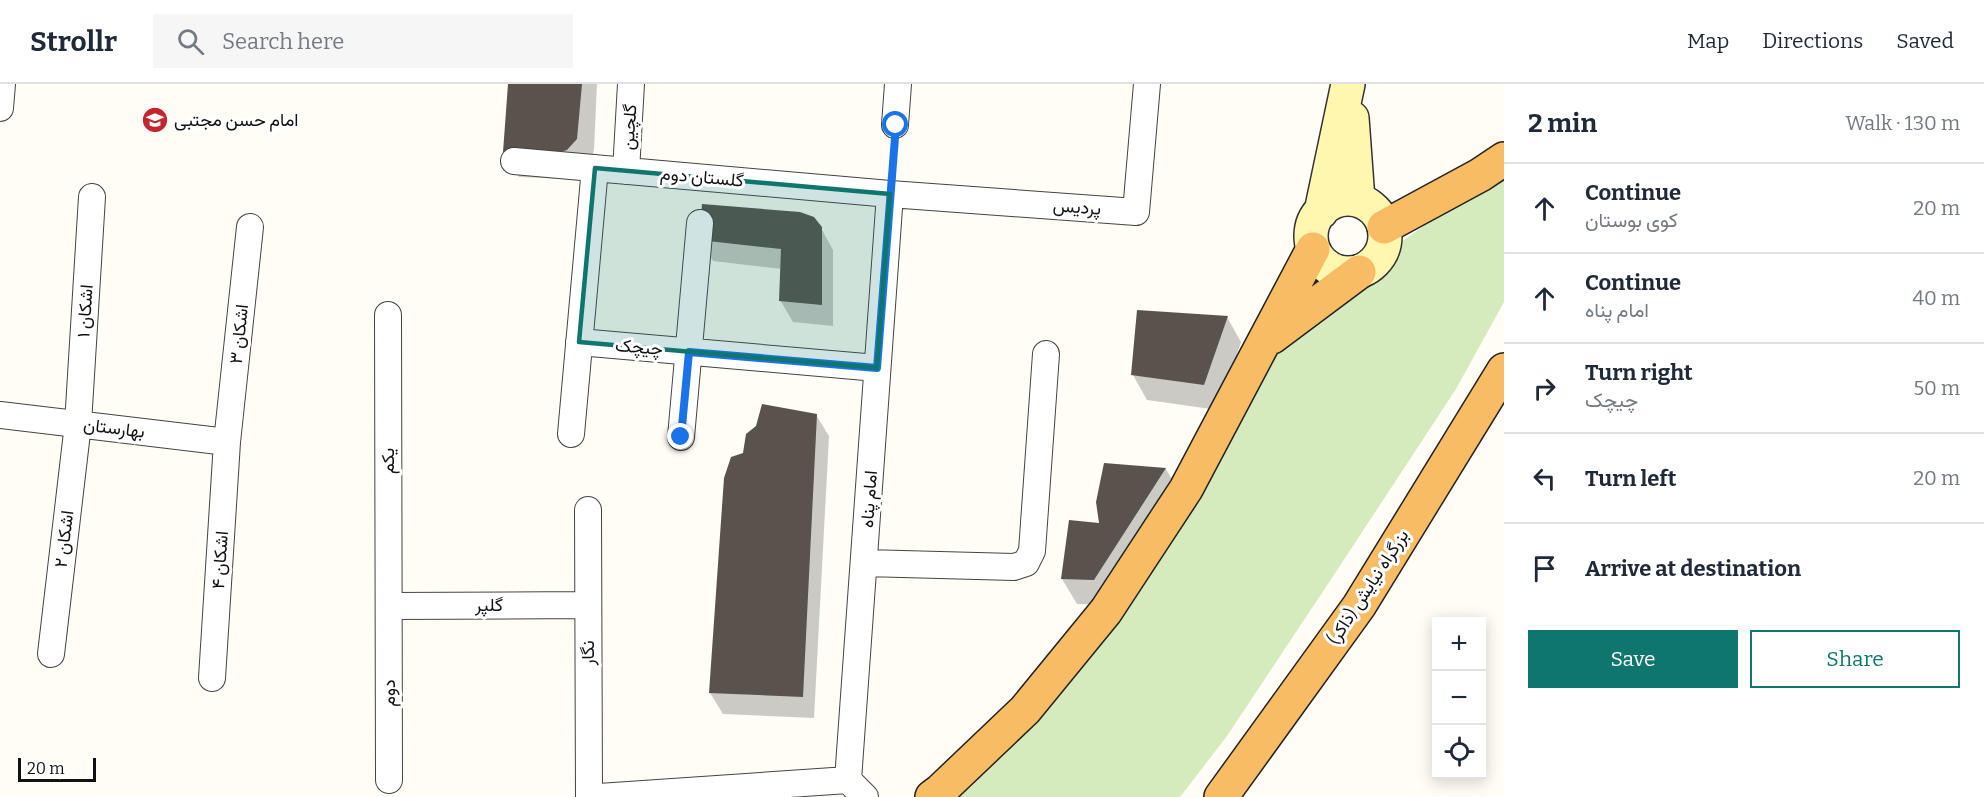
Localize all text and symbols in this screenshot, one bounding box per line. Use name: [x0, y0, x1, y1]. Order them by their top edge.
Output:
search box: [153, 14, 573, 68]
text: Strollr: [30, 25, 117, 58]
icon: search: [174, 25, 207, 58]
text: Search here: [222, 28, 344, 55]
text: Map: [1687, 28, 1729, 54]
text: Directions: [1762, 28, 1863, 54]
text: Saved: [1896, 28, 1954, 54]
street label: گلچین: [616, 103, 643, 151]
school or university icon: امام حسن مجتبی: [140, 105, 170, 135]
text: 2 min: [1528, 108, 1597, 139]
place label: امام حسن مجتبی: [174, 109, 299, 132]
route start: [882, 111, 908, 137]
text: Walk · 130 m: [1846, 111, 1960, 135]
street label: گلستان دوم: [659, 162, 745, 193]
text: Continue: [1585, 179, 1681, 206]
icon: ahead: [1528, 192, 1561, 225]
street label: پردیس: [1052, 194, 1102, 221]
text: 20 m: [1913, 196, 1960, 220]
text: کوی بوستان: [1585, 208, 1678, 232]
text: Continue: [1585, 269, 1681, 296]
icon: ahead: [1528, 282, 1561, 315]
street label: اشکان ۱: [72, 284, 98, 338]
text: 40 m: [1912, 286, 1960, 310]
text: امام پناه: [1585, 298, 1649, 322]
street label: اشکان ۳: [225, 303, 253, 365]
street label: چیچک: [614, 334, 664, 361]
text: Turn right: [1585, 359, 1693, 386]
icon: right: [1528, 372, 1561, 405]
text: 50 m: [1913, 376, 1960, 400]
text: چیچک: [1585, 388, 1638, 412]
street label: بهارستان: [82, 413, 146, 443]
route end: [667, 423, 693, 449]
street label: یکم: [377, 448, 400, 474]
icon: left: [1528, 462, 1561, 495]
text: Turn left: [1585, 465, 1677, 492]
text: 20 m: [1913, 466, 1960, 490]
street label: امام پناه: [856, 470, 883, 529]
street label: اشکان ۲: [50, 509, 78, 569]
street label: بزرگراه نیایش (ذاکر): [1323, 525, 1413, 649]
street label: اشکان ۴: [207, 530, 233, 590]
icon: arrive: [1528, 552, 1561, 585]
text: Arrive at destination: [1585, 555, 1801, 582]
street label: گلپر: [474, 594, 503, 617]
map controls: [1432, 617, 1486, 779]
button: +: [1432, 617, 1486, 671]
button: Save: [1528, 630, 1738, 688]
button: Share: [1750, 630, 1960, 688]
street label: نگار: [577, 640, 599, 667]
button: −: [1432, 671, 1486, 725]
street label: دوم: [378, 679, 401, 707]
button: locate: [1432, 725, 1486, 779]
scale bar: [18, 755, 96, 782]
text: 20 m: [27, 759, 64, 778]

